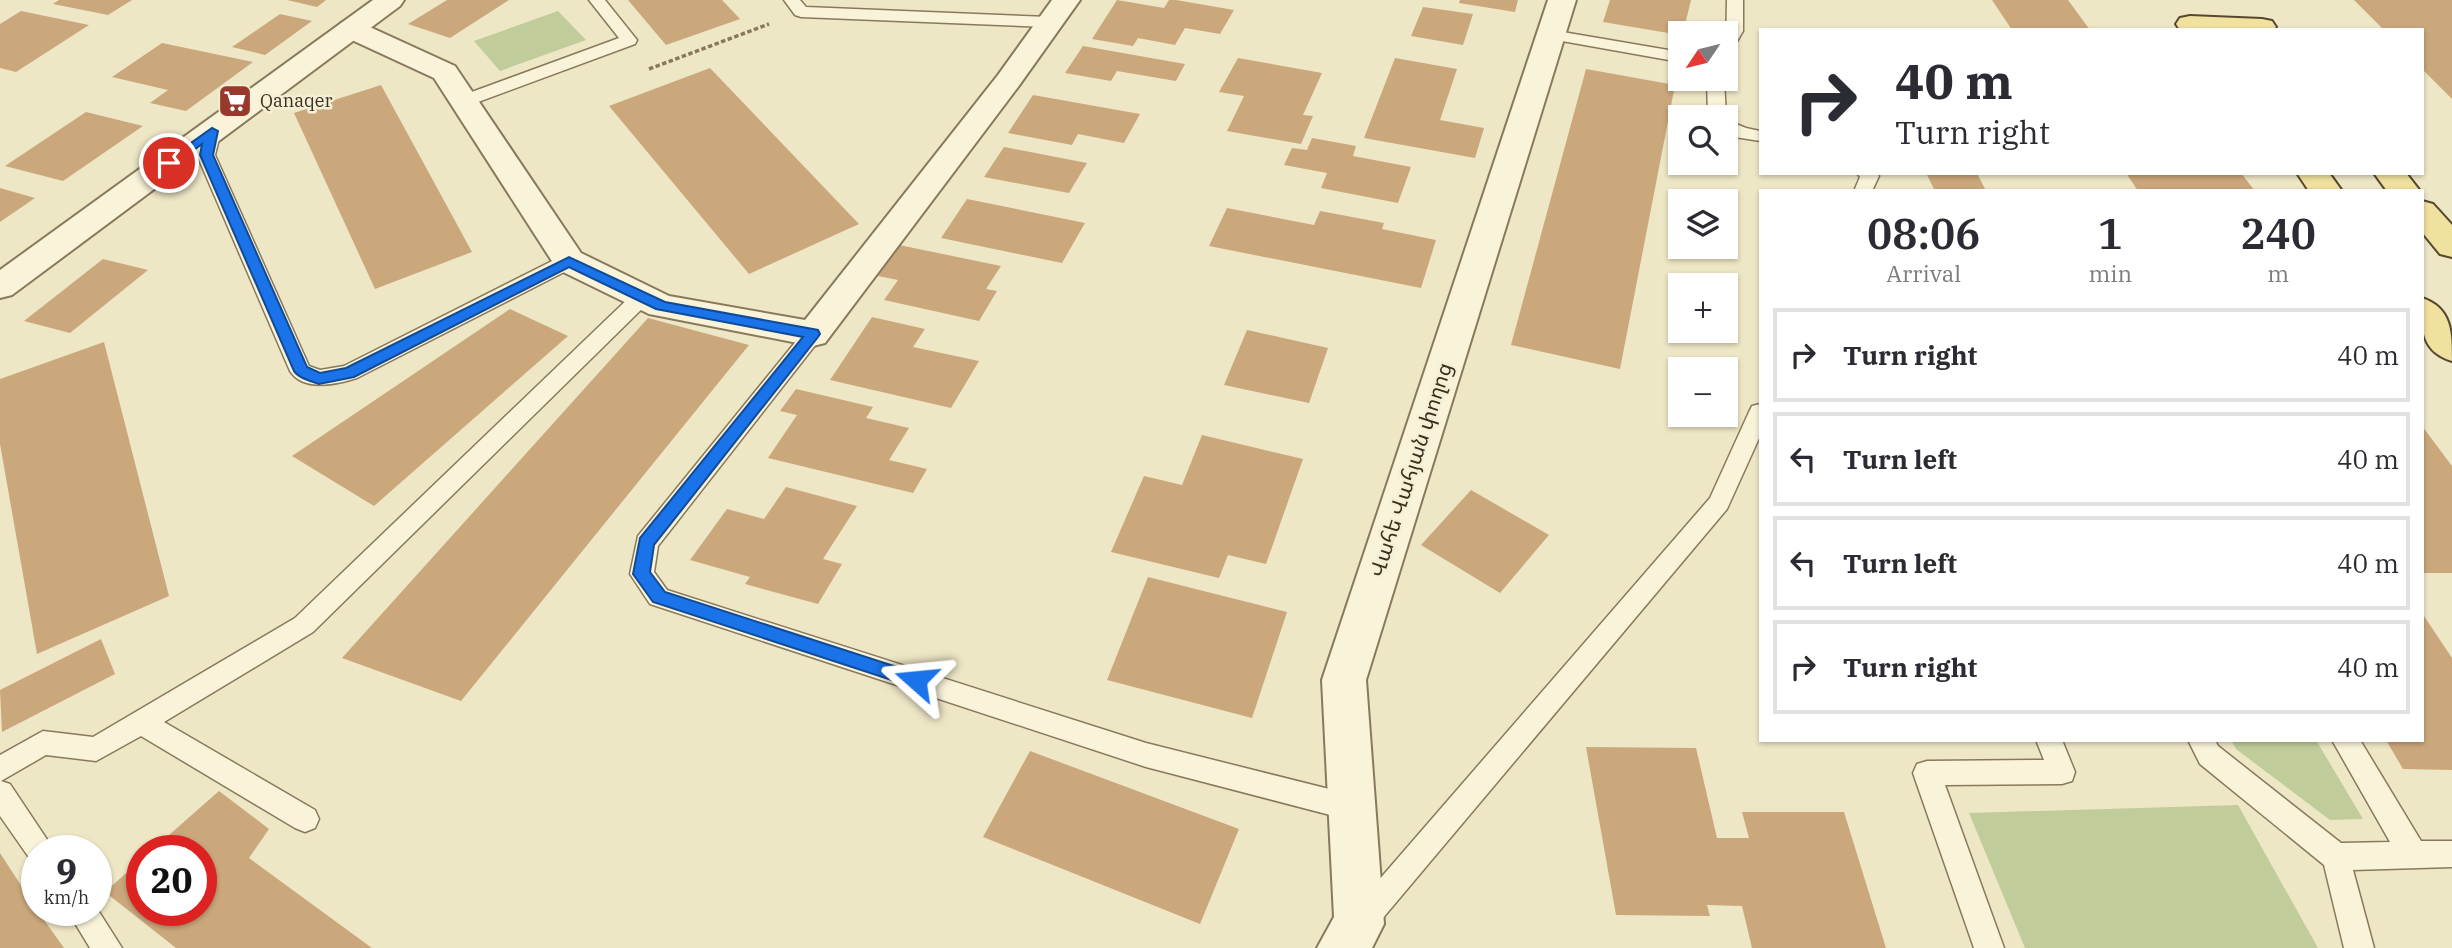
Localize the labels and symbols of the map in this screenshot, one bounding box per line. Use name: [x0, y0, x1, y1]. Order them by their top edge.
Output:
north arrow: [1668, 21, 1738, 91]
supermarket icon: Qanaqer: [216, 82, 254, 120]
place label: Qanaqer: [260, 89, 332, 112]
pin: [139, 133, 199, 193]
street label: Վահե Վահյան փողոց: [1362, 359, 1458, 581]
position arrow: [879, 643, 953, 717]
speed limit sign: 20: [126, 835, 217, 926]

